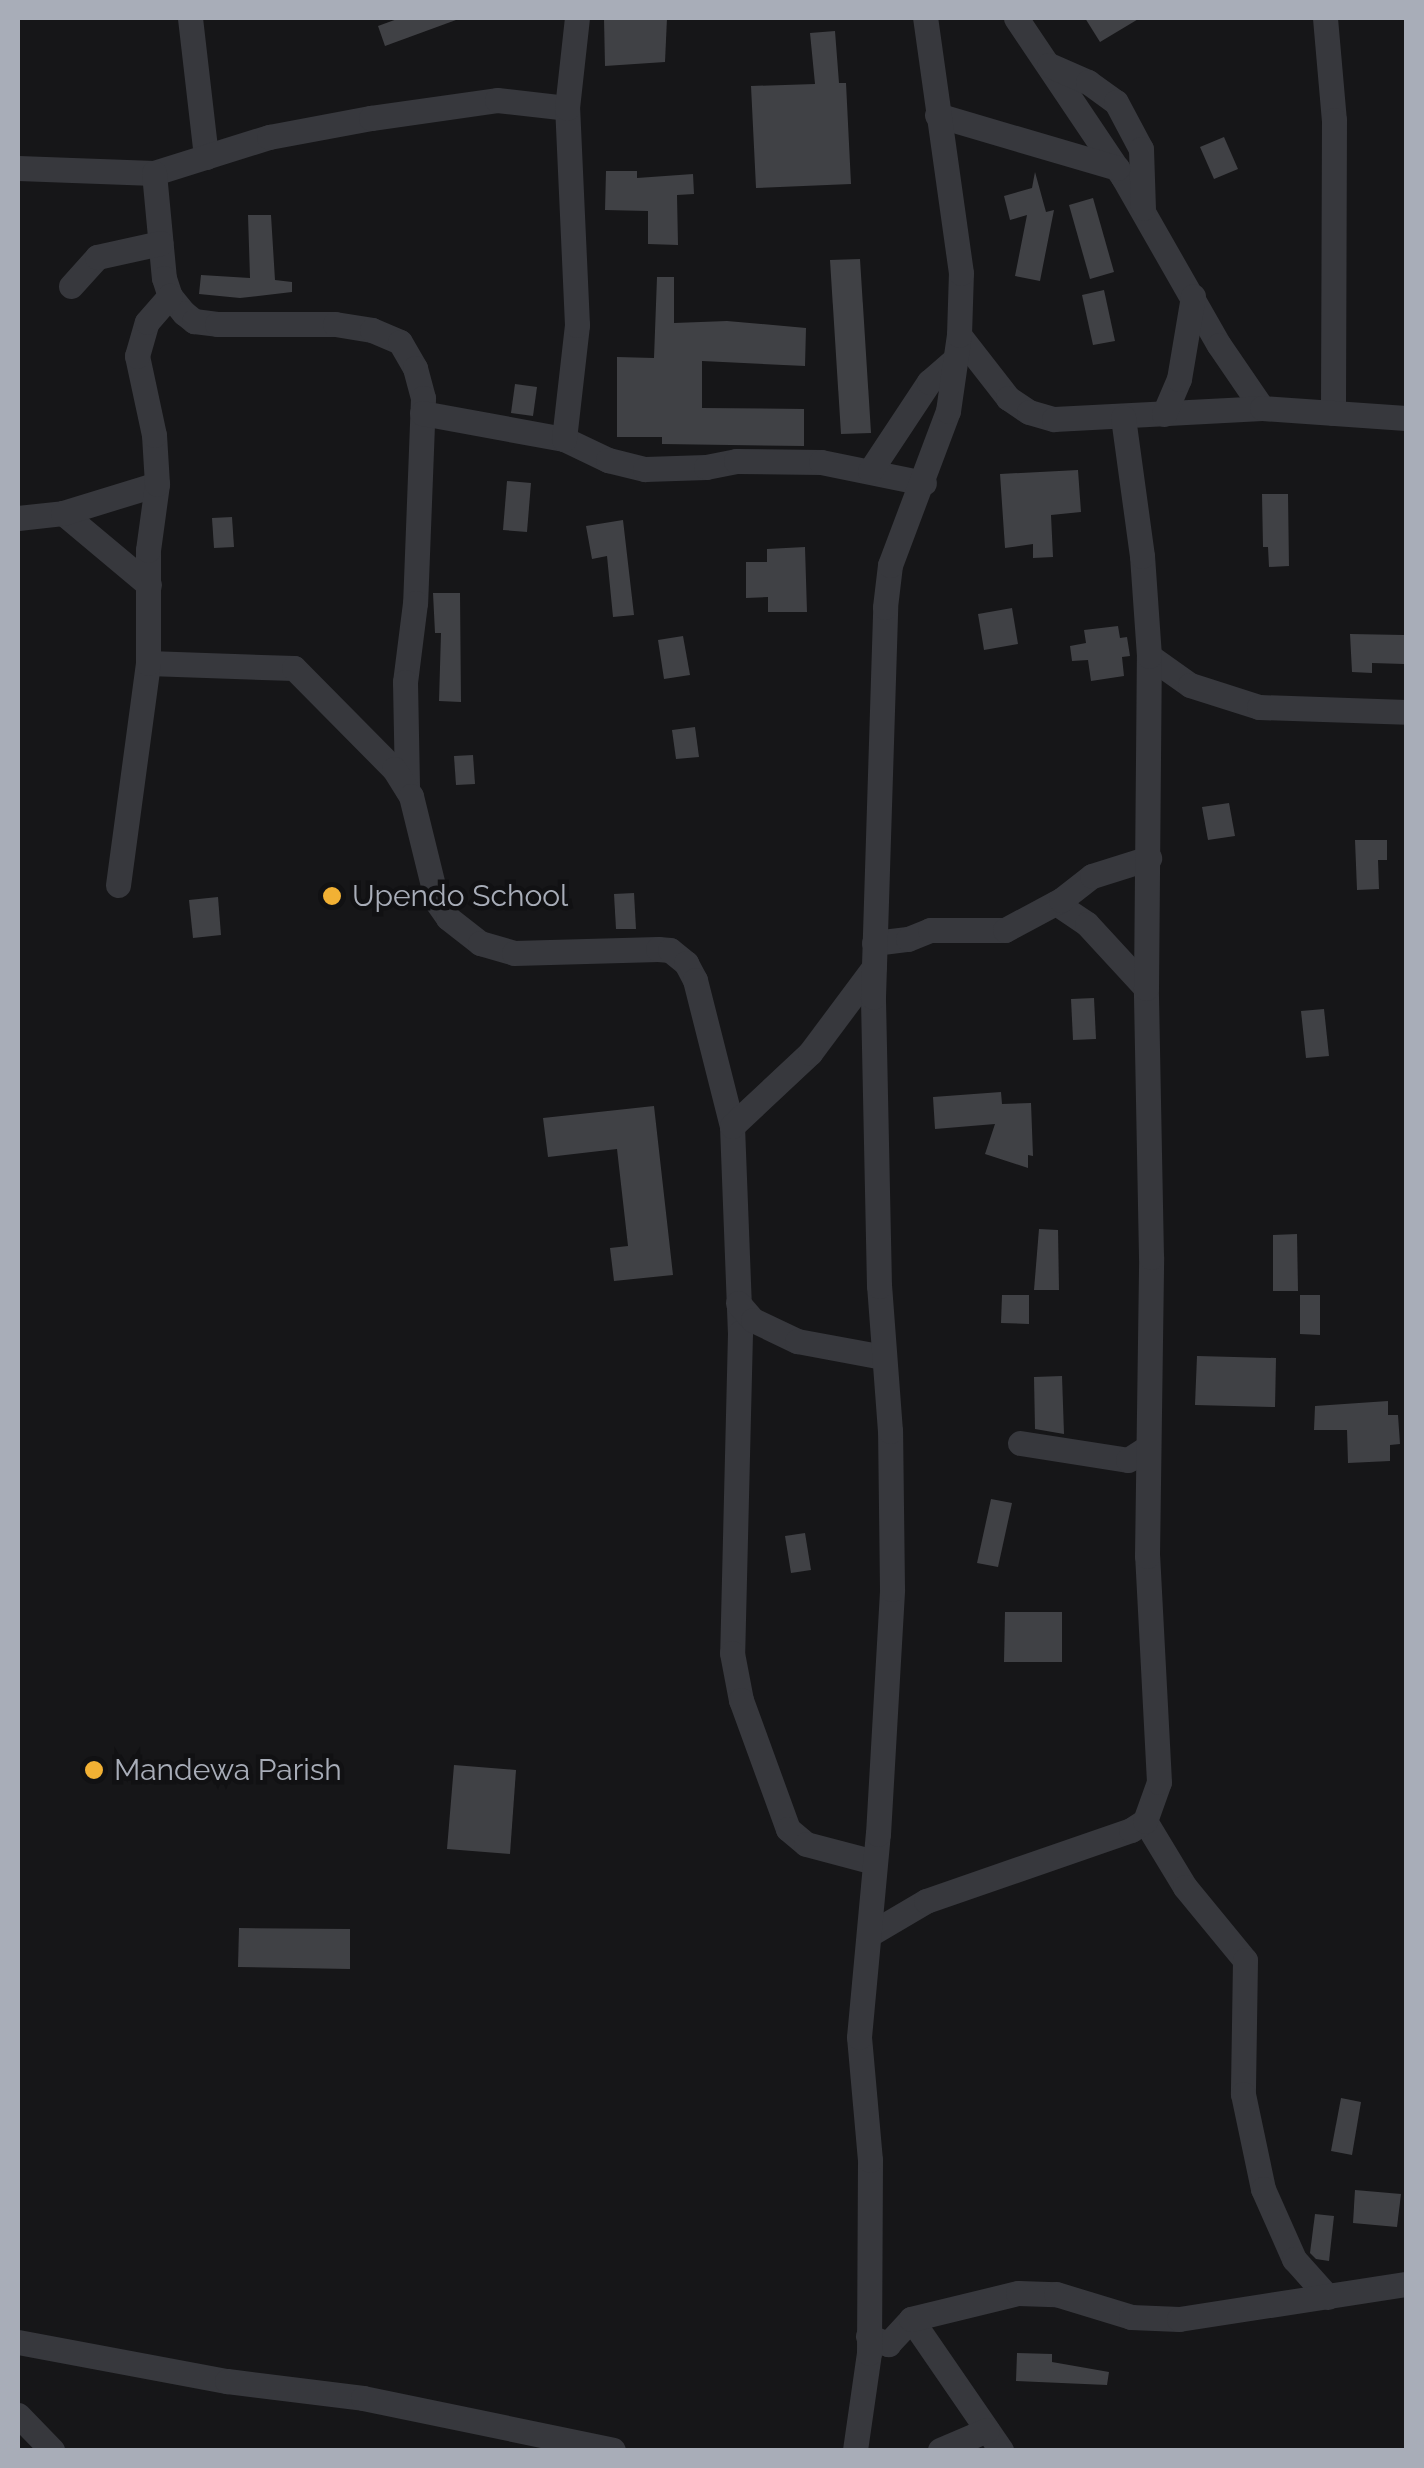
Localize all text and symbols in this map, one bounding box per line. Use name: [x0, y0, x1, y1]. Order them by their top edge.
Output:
place label: Upendo School: [352, 878, 568, 914]
marker: Upendo School: [321, 885, 343, 907]
place label: Mandewa Parish: [114, 1752, 342, 1788]
marker: Mandewa Parish: [83, 1759, 105, 1781]

